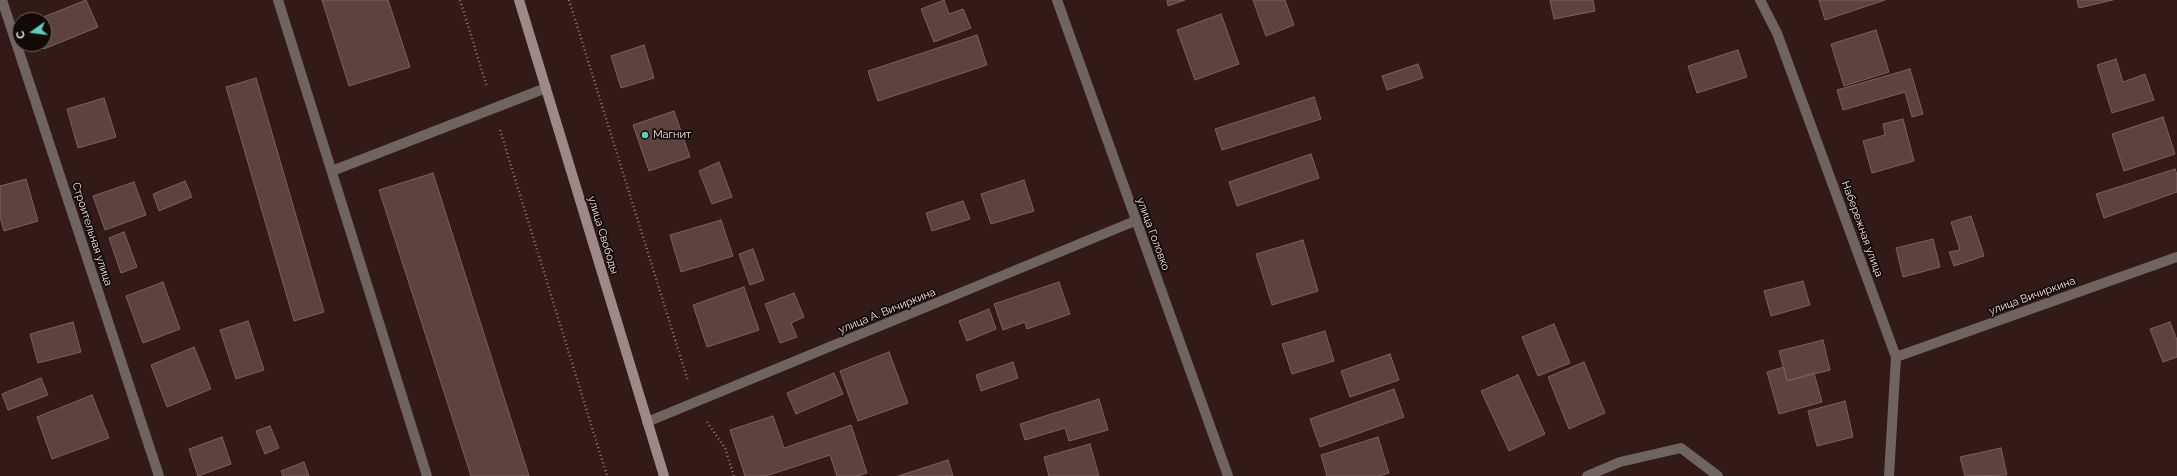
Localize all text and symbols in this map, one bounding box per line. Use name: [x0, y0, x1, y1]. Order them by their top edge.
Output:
north arrow: [12, 12, 52, 52]
text: С: [14, 30, 28, 40]
place label: Магнит: [653, 128, 691, 142]
marker: Магнит: [640, 130, 650, 140]
street label: Набережная улица: [1838, 179, 1886, 279]
street label: Строительная улица: [69, 181, 115, 287]
street label: улица Свободы: [585, 194, 621, 276]
street label: улица Головко: [1134, 196, 1172, 272]
street label: улица Вичиркина: [1987, 274, 2077, 318]
street label: улица А. Вичиркина: [836, 285, 938, 337]

